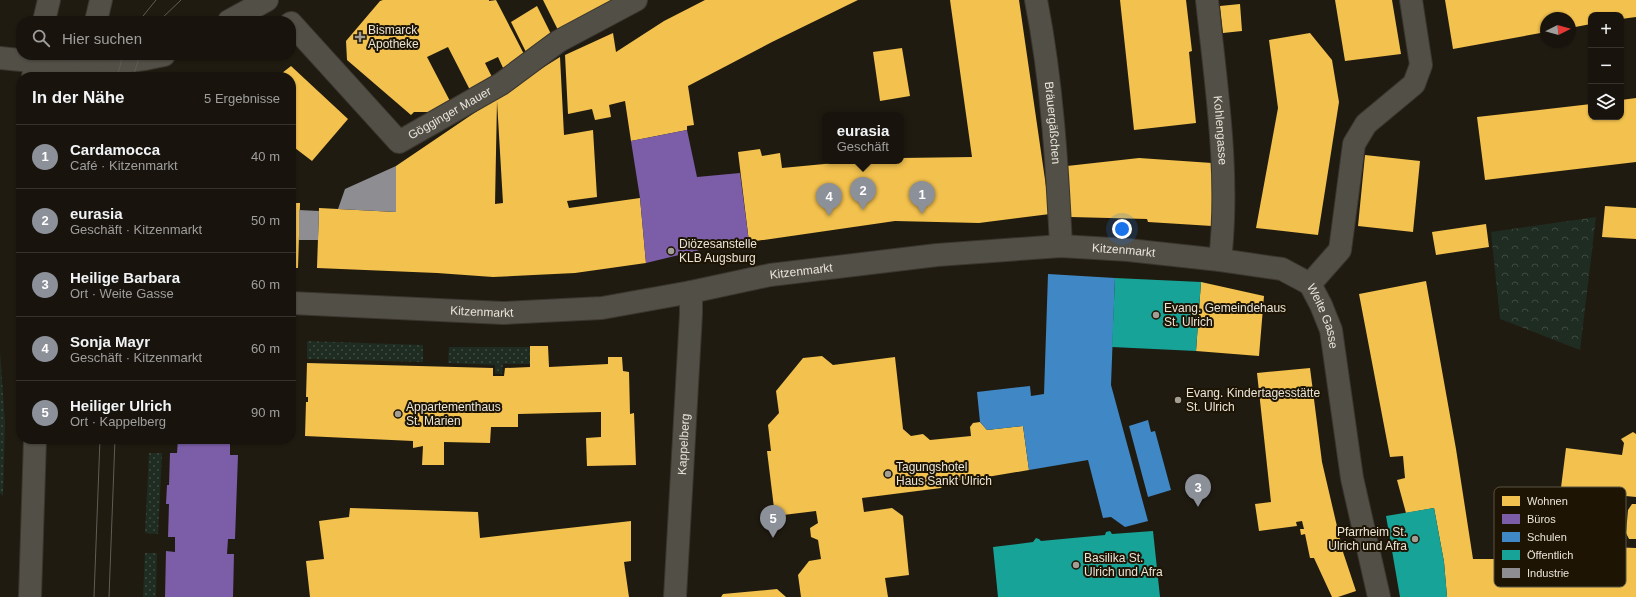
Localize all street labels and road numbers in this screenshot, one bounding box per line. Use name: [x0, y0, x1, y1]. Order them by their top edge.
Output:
street label: Bräuergäßchen: [1042, 81, 1063, 165]
street label: Gögginger Mauer: [406, 84, 494, 142]
street label: Kohlengasse: [1211, 95, 1230, 166]
street label: Kitzenmarkt: [1092, 241, 1157, 260]
street label: Kitzenmarkt: [769, 260, 834, 282]
street label: Weite Gasse: [1304, 281, 1341, 350]
street label: Kitzenmarkt: [450, 304, 514, 320]
street label: Kappelberg: [675, 413, 692, 475]

